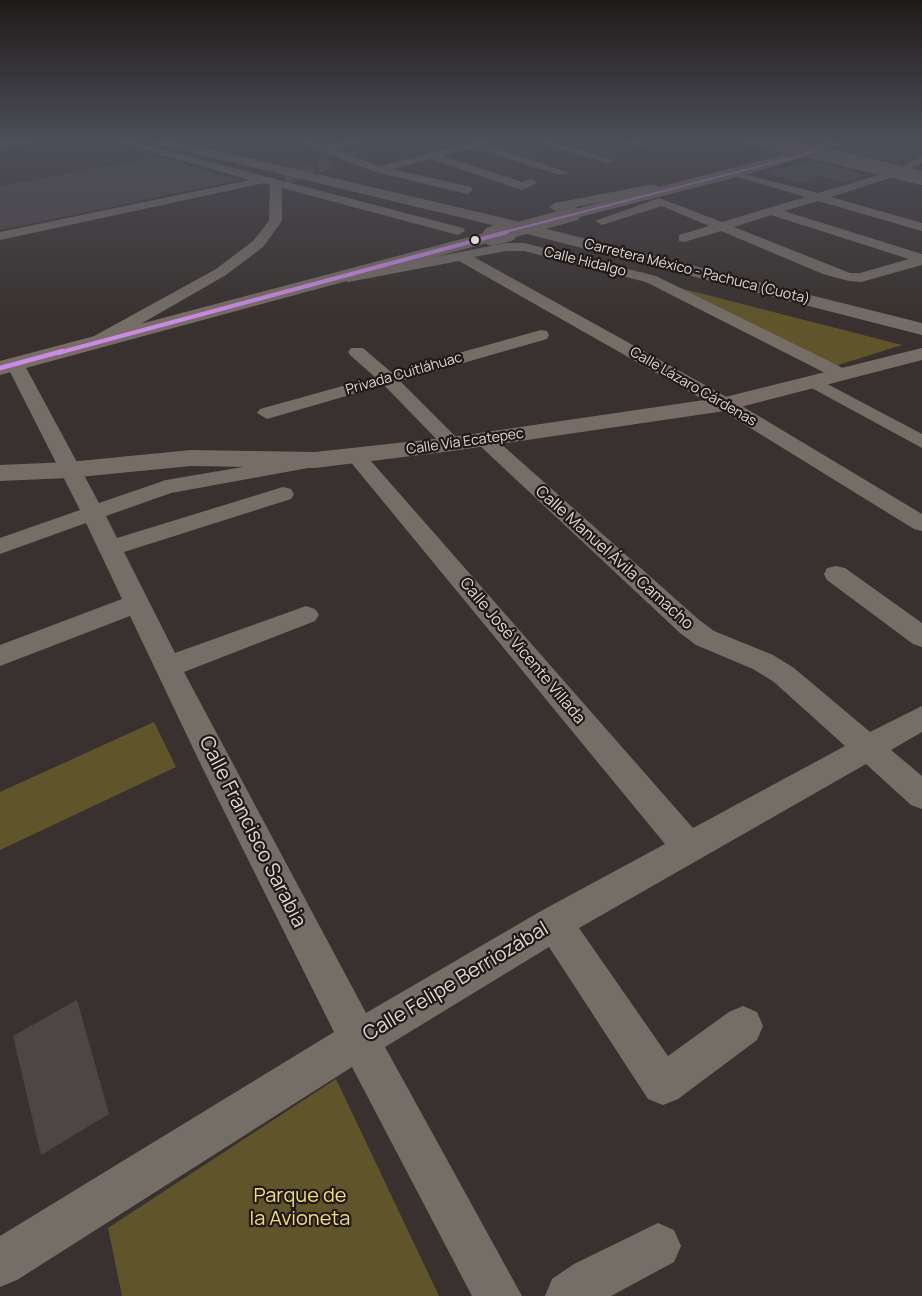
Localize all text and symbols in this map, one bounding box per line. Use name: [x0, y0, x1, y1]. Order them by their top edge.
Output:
unlabelled marker: [469, 234, 481, 246]
street label: Carretera México - Pachuca (Cuota): [582, 236, 812, 308]
street label: Calle Hidalgo: [542, 244, 628, 280]
street label: Calle Lázaro Cárdenas: [627, 344, 759, 430]
street label: Privada Cuitláhuac: [344, 349, 464, 399]
street label: Calle Vía Ecatepec: [405, 425, 525, 459]
street label: Calle Manuel Ávila Camacho: [531, 482, 697, 634]
street label: Calle José Vicente Villada: [455, 574, 589, 728]
street label: Calle Francisco Sarabia: [193, 732, 311, 932]
street label: Calle Felipe Berriozábal: [359, 917, 553, 1047]
park label: Parque de la Avioneta: [250, 1184, 350, 1231]

